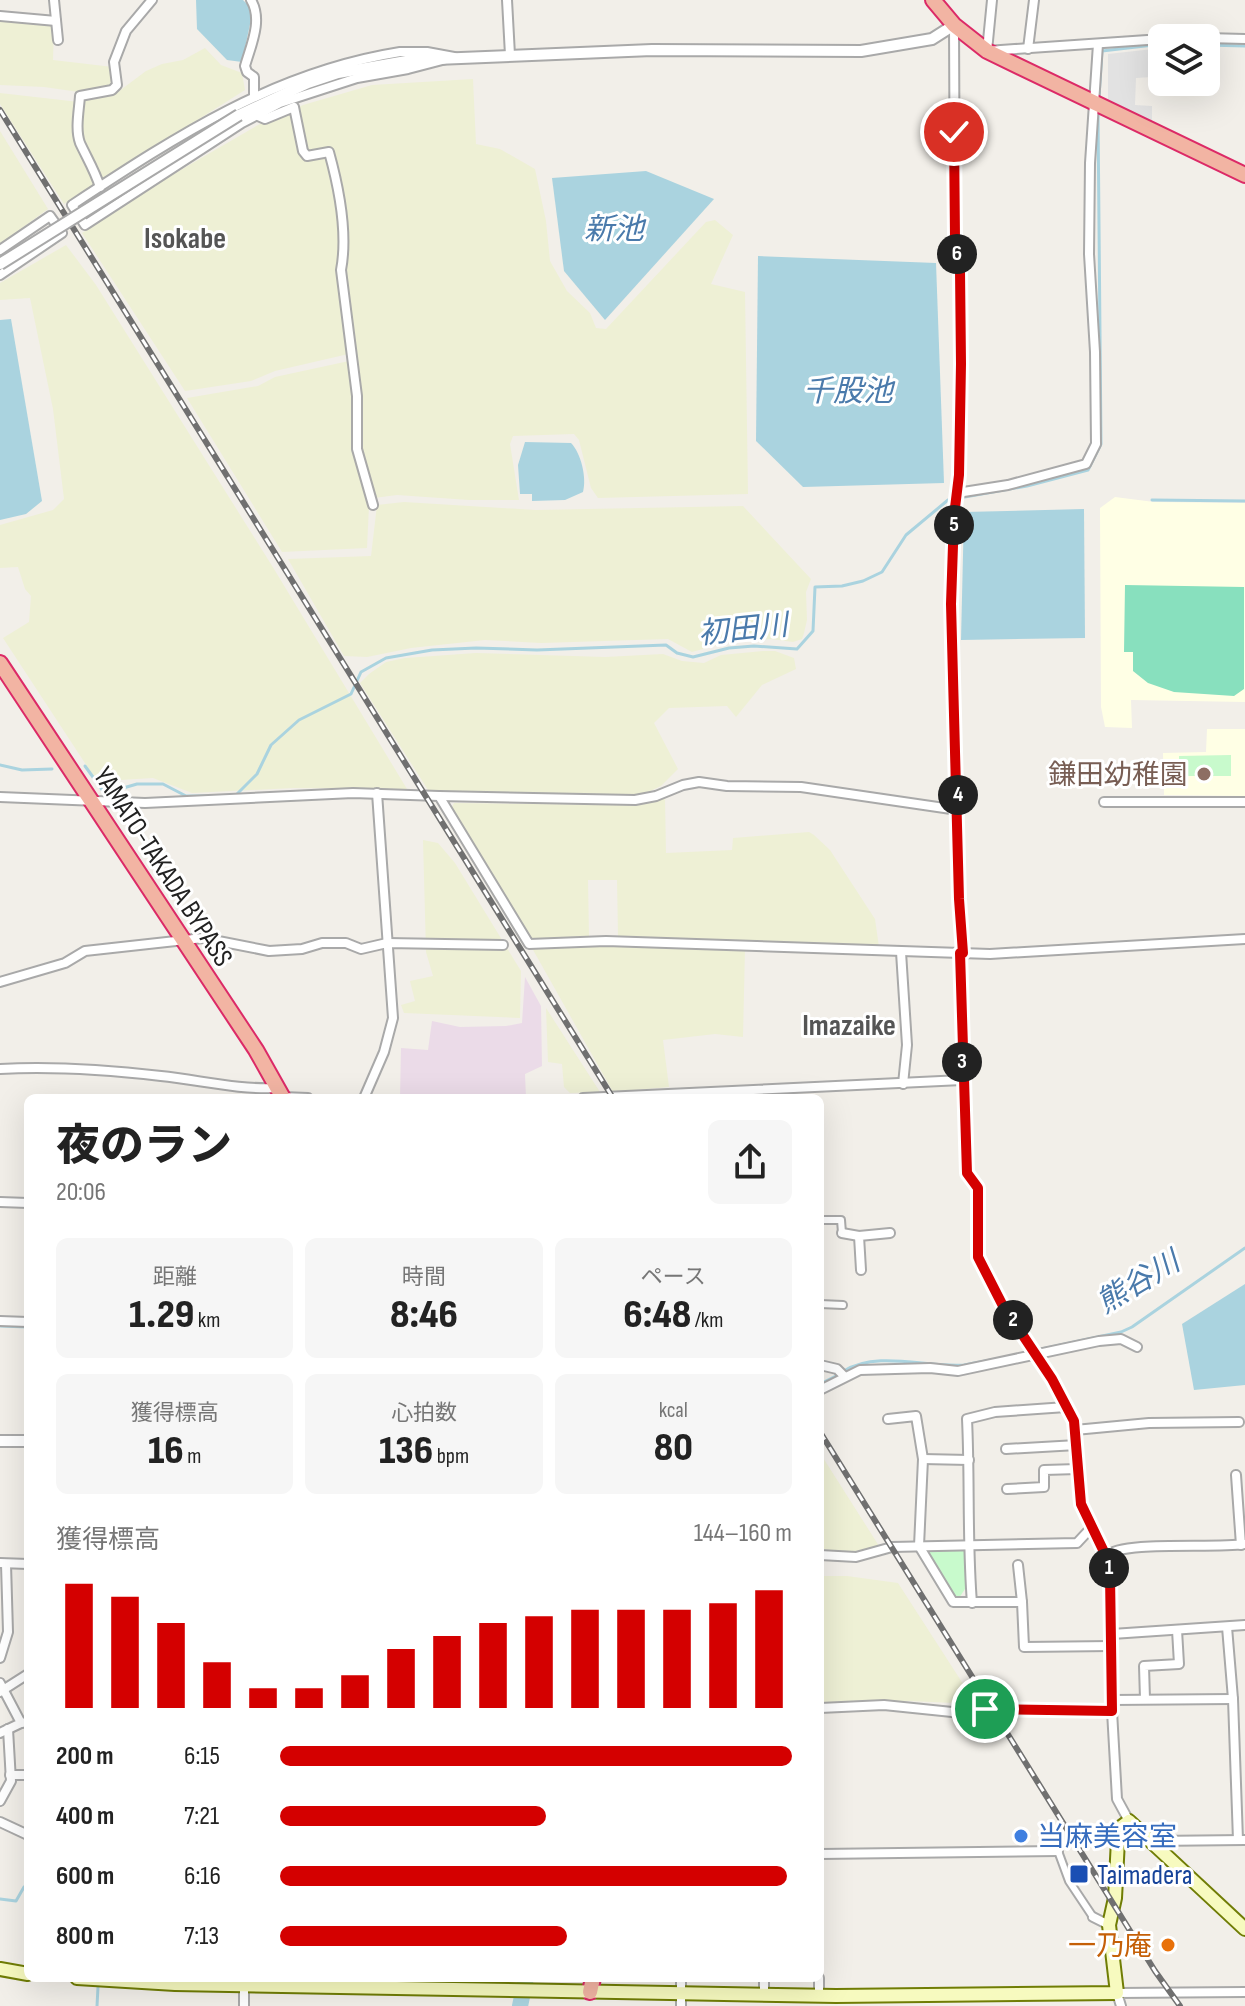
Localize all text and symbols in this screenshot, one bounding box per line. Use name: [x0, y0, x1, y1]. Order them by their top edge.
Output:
map controls: [1148, 24, 1220, 96]
button: layers: [1148, 24, 1220, 96]
pin: [920, 98, 988, 166]
icon: check: [932, 110, 976, 154]
water label: 新池: [584, 212, 647, 248]
district label: Isokabe: [144, 221, 226, 257]
pin: 6: [937, 234, 977, 274]
text: 6: [952, 240, 962, 267]
water label: 千股池: [803, 374, 896, 410]
pin: 5: [934, 505, 974, 545]
text: 5: [949, 511, 959, 538]
water label: 初田川: [696, 607, 793, 653]
place label: 鎌田幼稚園: [1048, 759, 1188, 792]
street label: YAMATO-TAKADA BYPASS: [86, 761, 239, 973]
marker: 鎌田幼稚園: [1195, 765, 1213, 783]
pin: 4: [938, 775, 978, 815]
text: 4: [953, 781, 963, 808]
district label: Imazaike: [802, 1008, 896, 1044]
pin: 3: [942, 1042, 982, 1082]
text: 3: [957, 1048, 967, 1075]
text: 夜のラン: [56, 1120, 232, 1173]
button: share: [708, 1120, 792, 1204]
text: 20:06: [56, 1177, 106, 1208]
water label: 熊谷川: [1091, 1243, 1189, 1321]
text: 距離: [153, 1264, 197, 1291]
text: 時間: [402, 1264, 446, 1291]
text: ペース: [641, 1264, 706, 1291]
text: 1.29: [129, 1291, 194, 1339]
text: 8:46: [390, 1291, 458, 1339]
text: 6:48: [623, 1291, 691, 1339]
pin: 2: [993, 1300, 1033, 1340]
text: 2: [1008, 1306, 1018, 1333]
text: km: [194, 1307, 220, 1334]
text: /km: [691, 1307, 723, 1334]
text: kcal: [659, 1397, 688, 1424]
text: 獲得標高: [131, 1400, 219, 1427]
text: 心拍数: [391, 1400, 457, 1427]
text: 80: [654, 1424, 693, 1472]
text: 16: [148, 1427, 184, 1475]
text: 136: [379, 1427, 433, 1475]
text: m: [184, 1443, 201, 1470]
text: bpm: [433, 1443, 469, 1470]
text: 144–160 m: [694, 1518, 792, 1549]
text: 獲得標高: [56, 1525, 160, 1556]
pin: 1: [1089, 1548, 1129, 1588]
text: 1: [1105, 1554, 1113, 1581]
pin: [951, 1675, 1019, 1743]
icon: arrive: [963, 1687, 1007, 1731]
text: 200 m: [56, 1741, 113, 1772]
text: 6:15: [184, 1741, 220, 1772]
text: 400 m: [56, 1801, 114, 1832]
text: 7:21: [184, 1801, 219, 1832]
place label: 当麻美容室: [1037, 1821, 1177, 1854]
marker: 当麻美容室: [1012, 1827, 1030, 1845]
place label: Taimadera: [1097, 1859, 1193, 1892]
text: 600 m: [56, 1861, 114, 1892]
text: 6:16: [184, 1861, 221, 1892]
marker: Taimadera: [1068, 1863, 1090, 1885]
text: 800 m: [56, 1921, 114, 1952]
text: 7:13: [184, 1921, 219, 1952]
place label: 一乃庵: [1068, 1930, 1152, 1963]
marker: 一乃庵: [1159, 1936, 1177, 1954]

